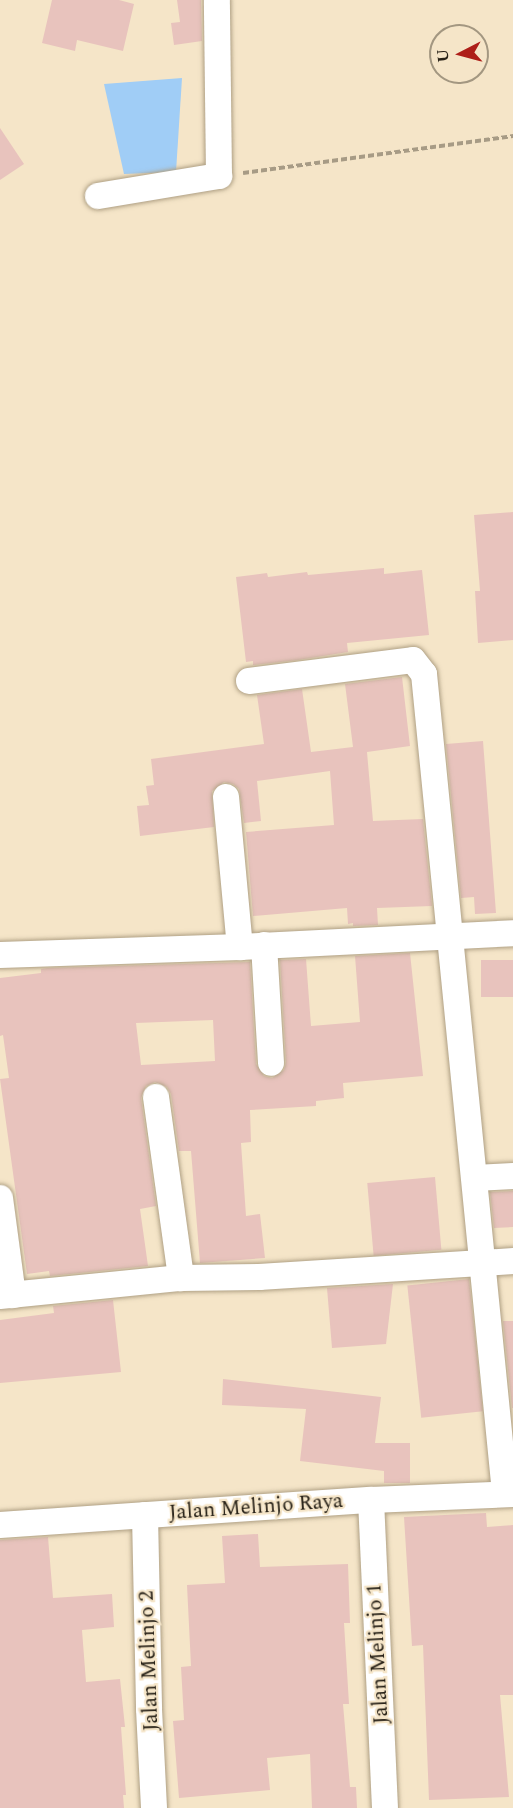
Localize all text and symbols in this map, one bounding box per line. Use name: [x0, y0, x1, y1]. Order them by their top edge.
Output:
north arrow: [429, 24, 489, 84]
text: U: [430, 48, 456, 64]
street label: Jalan Melinjo Raya: [168, 1488, 344, 1526]
street label: Jalan Melinjo 1: [362, 1583, 394, 1725]
street label: Jalan Melinjo 2: [134, 1590, 164, 1732]

